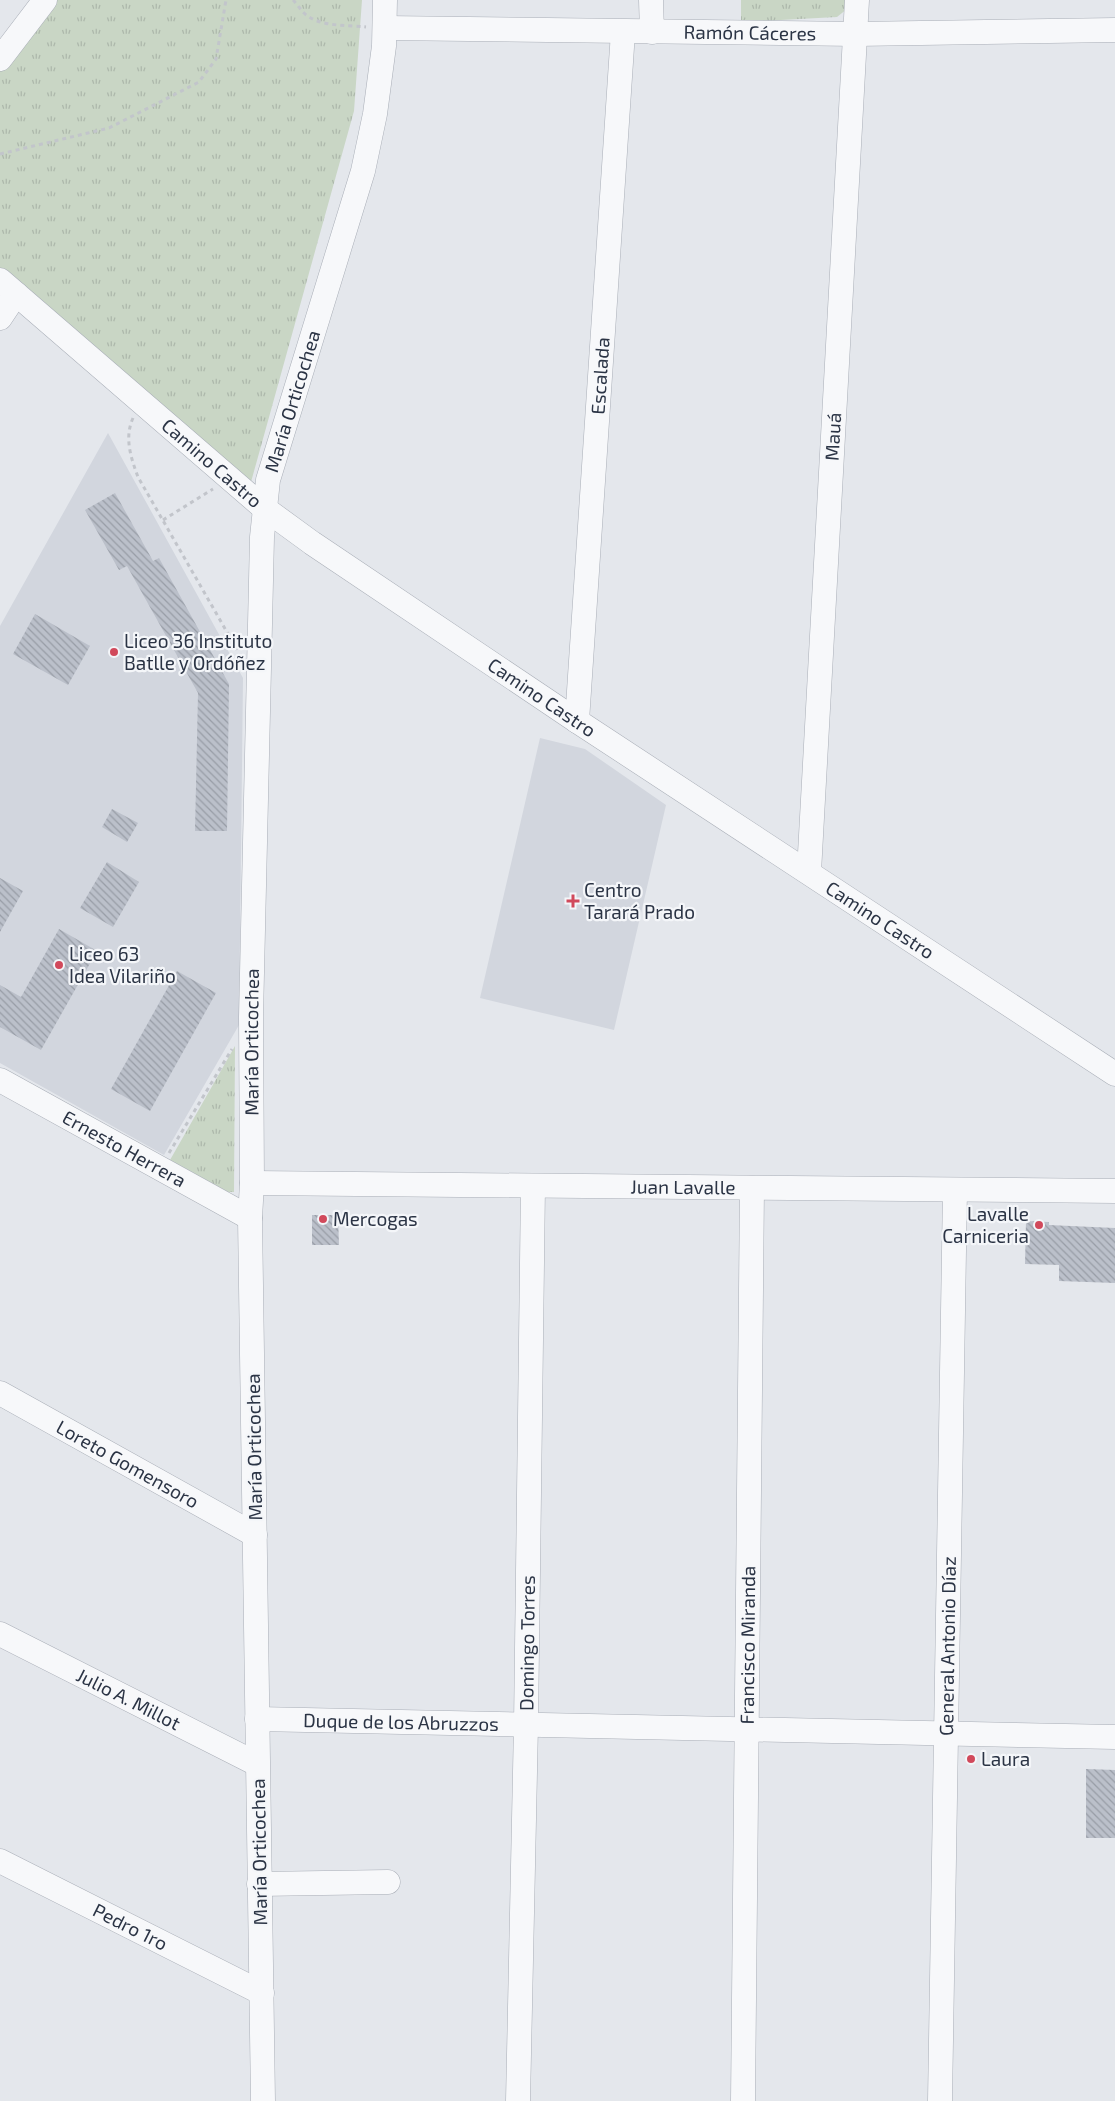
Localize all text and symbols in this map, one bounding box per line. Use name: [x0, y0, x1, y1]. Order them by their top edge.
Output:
street label: Ramón Cáceres: [683, 20, 817, 44]
street label: María Orticochea: [259, 327, 324, 475]
street label: Escalada: [585, 336, 614, 415]
street label: Mauá: [820, 412, 845, 461]
street label: Camino Castro: [157, 413, 267, 512]
place label: Liceo 36 Instituto Batlle y Ordóñez: [124, 629, 272, 674]
marker: Liceo 36 Instituto Batlle y Ordóñez: [108, 646, 120, 658]
street label: Camino Castro: [484, 652, 600, 741]
street label: Camino Castro: [822, 876, 939, 963]
place label: Centro Tarará Prado: [584, 878, 695, 923]
marker: Centro Tarará Prado: [566, 894, 580, 908]
place label: Liceo 63 Idea Vilariño: [69, 942, 176, 987]
marker: Liceo 63 Idea Vilariño: [53, 959, 65, 971]
street label: María Orticochea: [239, 968, 263, 1116]
street label: Ernesto Herrera: [59, 1105, 190, 1192]
street label: Juan Lavalle: [630, 1175, 736, 1198]
place label: Lavalle Carniceria: [942, 1202, 1029, 1247]
place label: Mercogas: [333, 1207, 418, 1230]
marker: Mercogas: [317, 1213, 329, 1225]
marker: Lavalle Carniceria: [1033, 1219, 1045, 1231]
street label: María Orticochea: [241, 1373, 266, 1521]
street label: Loreto Gomensoro: [52, 1415, 203, 1512]
street label: General Antonio Díaz: [934, 1556, 960, 1736]
street label: Francisco Miranda: [735, 1566, 759, 1724]
street label: Domingo Torres: [514, 1575, 539, 1711]
street label: Julio A. Millot: [73, 1663, 185, 1734]
street label: Duque de los Abruzzos: [303, 1708, 499, 1735]
place label: Laura: [981, 1747, 1030, 1770]
marker: Laura: [965, 1753, 977, 1765]
street label: María Orticochea: [246, 1778, 271, 1926]
street label: Pedro 1ro: [90, 1898, 172, 1955]

